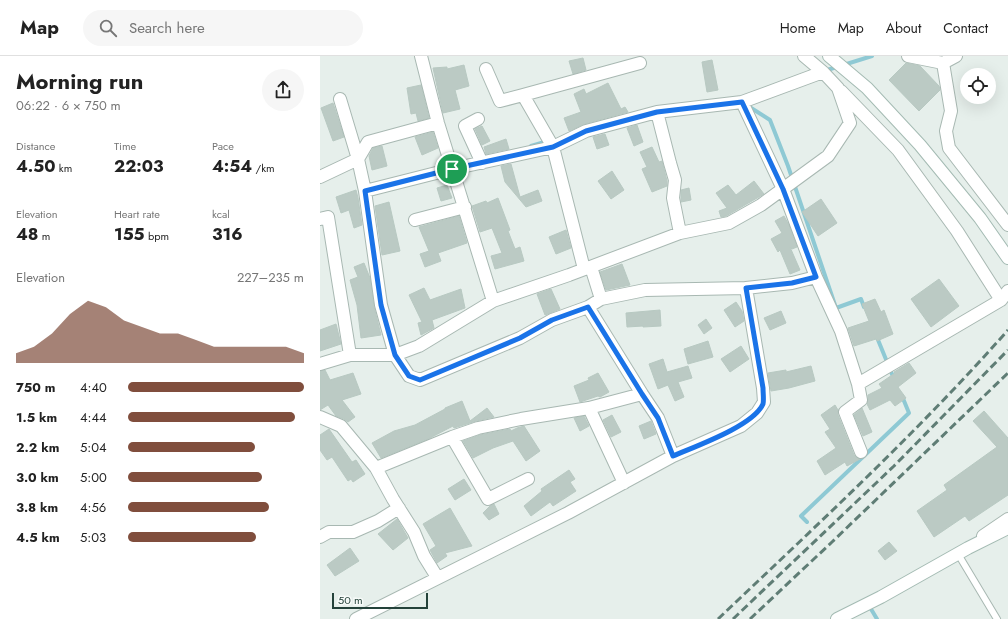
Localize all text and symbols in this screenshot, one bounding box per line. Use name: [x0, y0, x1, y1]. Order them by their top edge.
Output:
search box: [83, 10, 363, 46]
text: Map: [20, 14, 59, 41]
icon: search: [97, 17, 119, 39]
text: Search here: [129, 17, 205, 39]
text: Home: [780, 18, 816, 38]
text: Map: [838, 18, 864, 38]
text: About: [886, 18, 921, 38]
text: Contact: [943, 18, 988, 38]
text: Morning run: [16, 65, 143, 97]
map controls: [960, 68, 996, 104]
button: locate: [960, 68, 996, 104]
button: share: [262, 69, 304, 111]
text: 06:22 · 6 × 750 m: [16, 96, 121, 115]
text: Distance: [16, 138, 55, 154]
text: Time: [114, 138, 136, 154]
text: Pace: [212, 138, 234, 154]
pin: [435, 152, 469, 186]
text: 4.50: [16, 154, 56, 178]
text: 22:03: [114, 154, 164, 178]
text: 4:54: [212, 154, 252, 178]
icon: arrive: [441, 158, 463, 180]
text: km: [56, 160, 72, 176]
text: /km: [252, 160, 275, 176]
text: Elevation: [16, 206, 58, 222]
text: Heart rate: [114, 206, 160, 222]
text: kcal: [212, 206, 230, 222]
text: 48: [16, 222, 39, 246]
text: 155: [114, 222, 145, 246]
text: 316: [212, 222, 243, 246]
text: m: [39, 228, 50, 244]
text: bpm: [145, 228, 169, 244]
text: Elevation: [16, 268, 65, 287]
text: 227–235 m: [237, 268, 304, 287]
text: 750 m: [16, 378, 55, 397]
text: 4:40: [80, 378, 107, 397]
text: 1.5 km: [16, 408, 57, 427]
text: 4:44: [80, 408, 107, 427]
text: 2.2 km: [16, 438, 59, 457]
text: 5:04: [80, 438, 107, 457]
text: 3.0 km: [16, 468, 59, 487]
text: 5:00: [80, 468, 107, 487]
text: 3.8 km: [16, 498, 58, 517]
text: 4:56: [80, 498, 106, 517]
text: 4.5 km: [16, 528, 60, 547]
text: 5:03: [80, 528, 106, 547]
scale bar: [332, 591, 428, 610]
text: 50 m: [338, 592, 363, 608]

